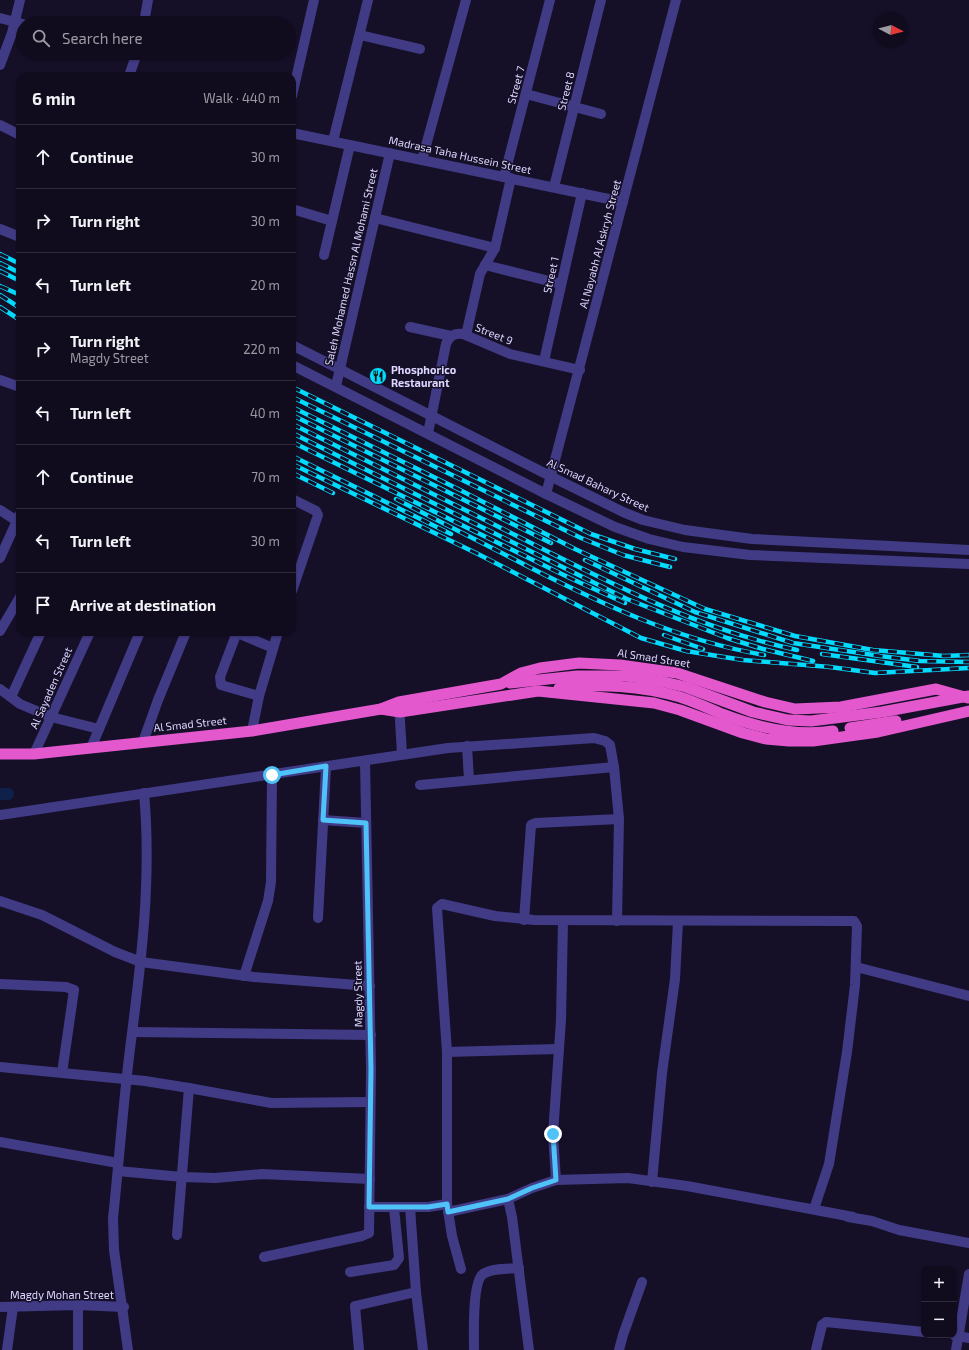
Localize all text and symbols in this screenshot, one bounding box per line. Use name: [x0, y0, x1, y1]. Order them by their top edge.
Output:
north arrow: [873, 12, 909, 48]
search box: [16, 16, 296, 60]
icon: search: [30, 27, 52, 49]
text: Search here: [62, 29, 143, 47]
street label: Street 7: [504, 64, 527, 105]
street label: Street 8: [554, 70, 577, 112]
text: 6 min: [32, 88, 76, 108]
text: Walk · 440 m: [203, 90, 280, 106]
street label: Madrasa Taha Hussein Street: [388, 133, 533, 176]
icon: ahead: [32, 146, 54, 168]
text: Continue: [70, 148, 133, 166]
text: 30 m: [251, 149, 280, 165]
street label: Saleh Mohamed Hassn Al Mohami Street: [321, 167, 380, 367]
street label: Al Nayabh Al Askryh Street: [576, 178, 623, 310]
icon: right: [32, 210, 54, 232]
text: Turn right: [70, 212, 140, 230]
text: 30 m: [251, 213, 280, 229]
street label: Street 1: [540, 255, 561, 295]
icon: left: [32, 274, 54, 296]
text: Turn left: [70, 276, 131, 294]
text: 20 m: [251, 277, 280, 293]
street label: Street 9: [474, 320, 515, 347]
text: Turn right: [70, 332, 140, 350]
icon: right: [32, 338, 54, 360]
text: 220 m: [243, 341, 280, 357]
text: Magdy Street: [70, 350, 149, 366]
place label: Phosphorico Restaurant: [391, 363, 457, 389]
restaurant icon: Phosphorico Restaurant: [368, 366, 388, 386]
icon: left: [32, 402, 54, 424]
text: Turn left: [70, 404, 131, 422]
text: 40 m: [250, 405, 280, 421]
street label: Al Smad Bahary Street: [545, 455, 651, 514]
icon: ahead: [32, 466, 54, 488]
text: Continue: [70, 468, 133, 486]
text: 70 m: [251, 469, 280, 485]
icon: left: [32, 530, 54, 552]
text: Turn left: [70, 532, 131, 550]
text: 30 m: [251, 533, 280, 549]
icon: arrive: [32, 594, 54, 616]
text: Arrive at destination: [70, 596, 216, 614]
street label: Al Sayaden Street: [27, 645, 74, 731]
street label: Al Smad Street: [617, 645, 691, 670]
street label: Al Smad Street: [153, 713, 227, 734]
route start: [263, 766, 281, 784]
street label: Magdy Street: [350, 961, 365, 1027]
route end: [544, 1125, 562, 1143]
map controls: [921, 1266, 957, 1338]
button: +: [921, 1266, 957, 1302]
street label: Magdy Mohan Street: [10, 1288, 114, 1301]
button: −: [921, 1302, 957, 1338]

